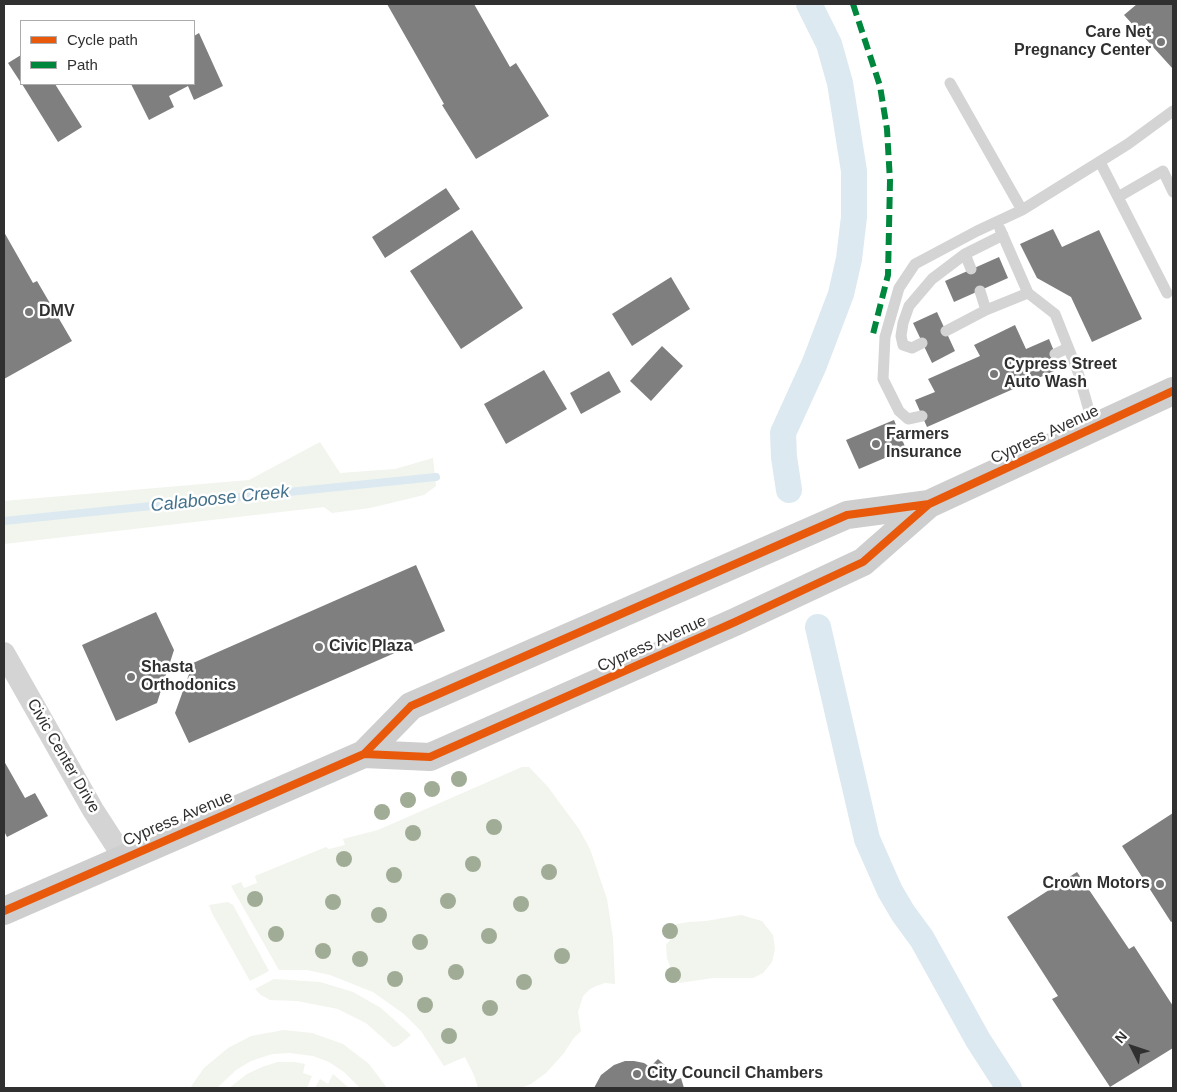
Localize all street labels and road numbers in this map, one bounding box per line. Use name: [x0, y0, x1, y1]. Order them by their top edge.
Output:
street label: Cypress Avenue: [988, 402, 1102, 468]
street label: Cypress Avenue: [595, 611, 709, 677]
street label: Civic Center Drive: [22, 695, 104, 817]
street label: Cypress Avenue: [120, 787, 236, 851]

